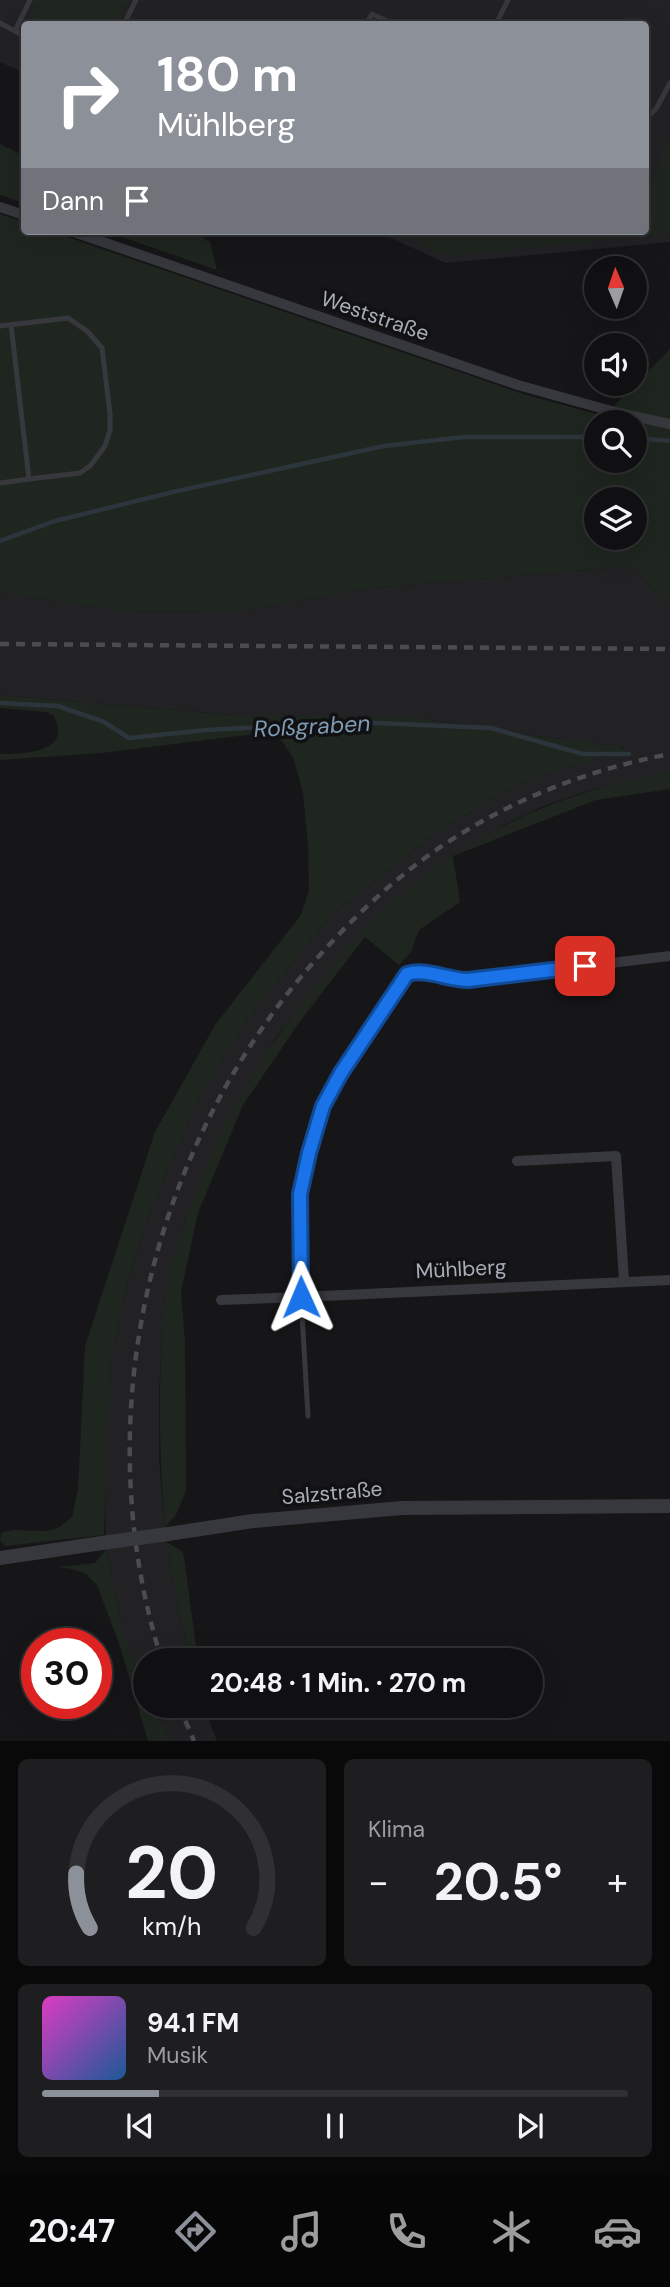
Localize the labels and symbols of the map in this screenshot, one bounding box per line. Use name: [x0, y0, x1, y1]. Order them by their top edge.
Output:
north arrow: [584, 256, 648, 318]
street label: Weststraße: [317, 284, 433, 348]
water label: Roßgraben: [253, 708, 371, 744]
pin: [555, 936, 615, 996]
street label: Mühlberg: [415, 1253, 507, 1285]
position arrow: [264, 1260, 338, 1334]
street label: Salzstraße: [281, 1475, 384, 1511]
speed limit sign: 30: [21, 1628, 112, 1719]

